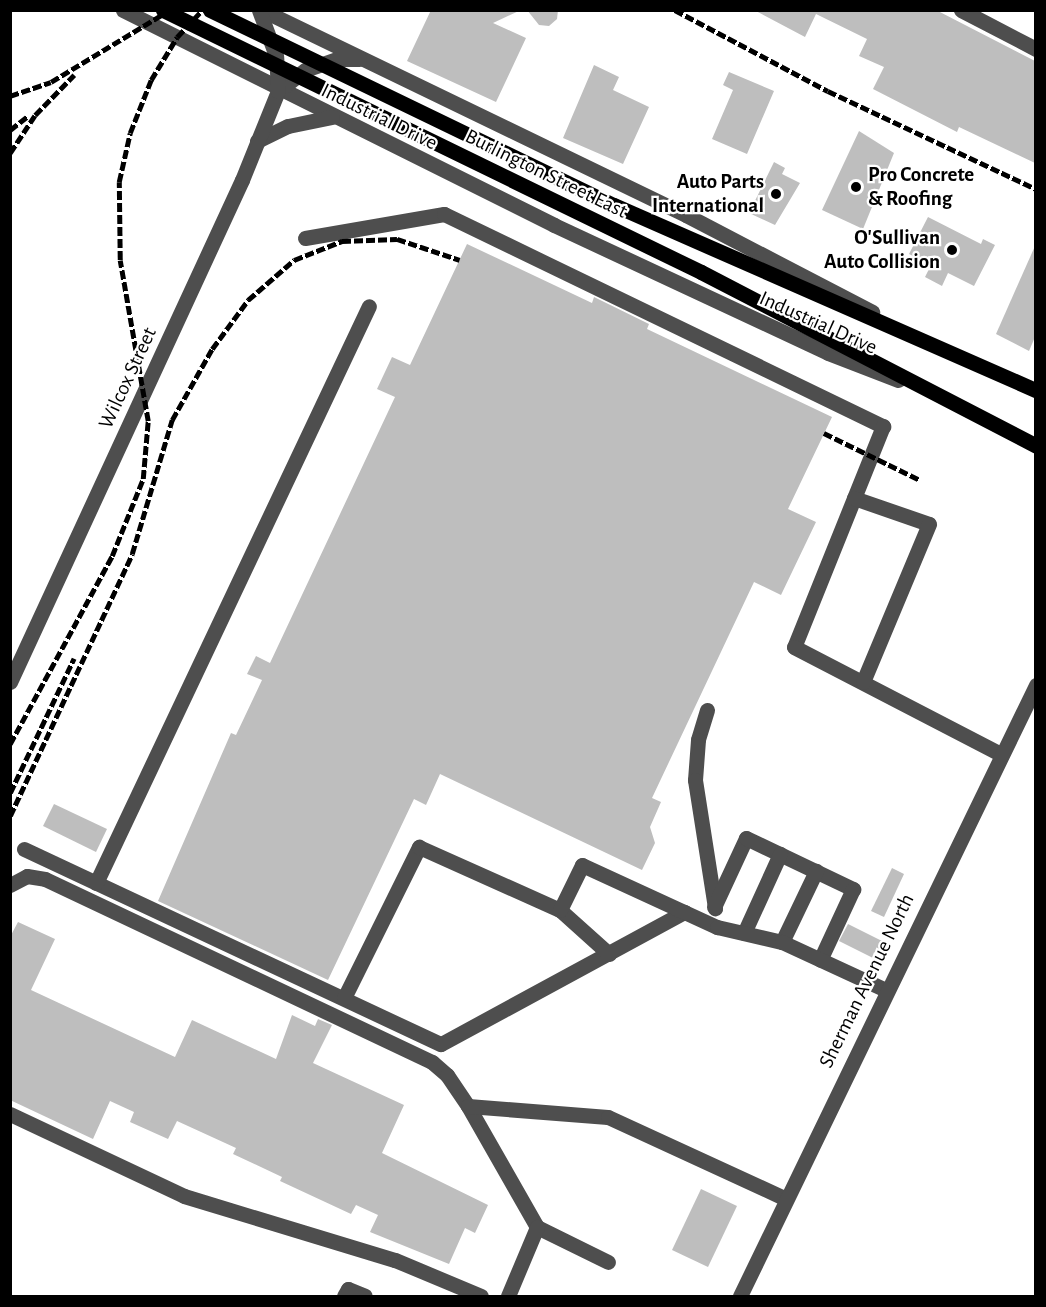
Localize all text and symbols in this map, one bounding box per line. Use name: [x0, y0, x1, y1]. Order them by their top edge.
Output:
street label: Industrial Drive: [317, 78, 441, 156]
street label: Burlington Street East: [461, 124, 631, 224]
place label: Pro Concrete & Roofing: [868, 162, 974, 212]
place label: Auto Parts International: [652, 169, 764, 219]
marker: Pro Concrete & Roofing: [849, 180, 863, 194]
marker: Auto Parts International: [769, 187, 783, 201]
place label: O'Sullivan Auto Collision: [824, 225, 940, 275]
marker: O'Sullivan Auto Collision: [945, 243, 959, 257]
street label: Industrial Drive: [755, 286, 881, 360]
street label: Wilcox Street: [94, 323, 162, 433]
street label: Sherman Avenue North: [814, 890, 920, 1072]

